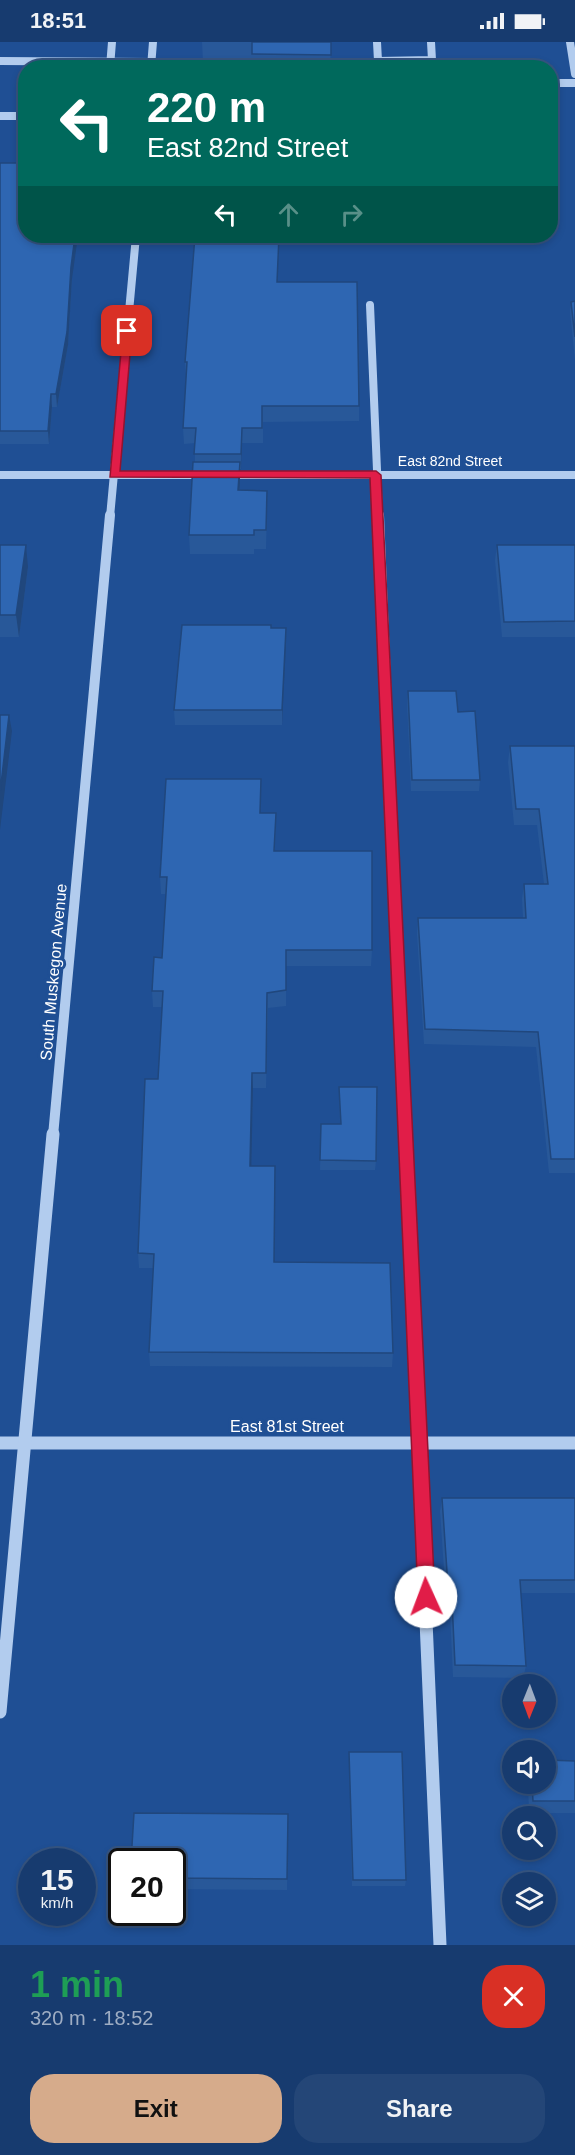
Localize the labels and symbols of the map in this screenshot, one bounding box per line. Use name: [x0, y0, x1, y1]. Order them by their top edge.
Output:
pin: [101, 305, 152, 356]
street label: East 82nd Street: [398, 453, 502, 469]
street label: South Muskegon Avenue: [37, 883, 70, 1061]
street label: East 81st Street: [230, 1418, 344, 1435]
position arrow: [394, 1565, 458, 1629]
north arrow: [502, 1674, 556, 1728]
speed limit sign: 20: [108, 1848, 186, 1926]

